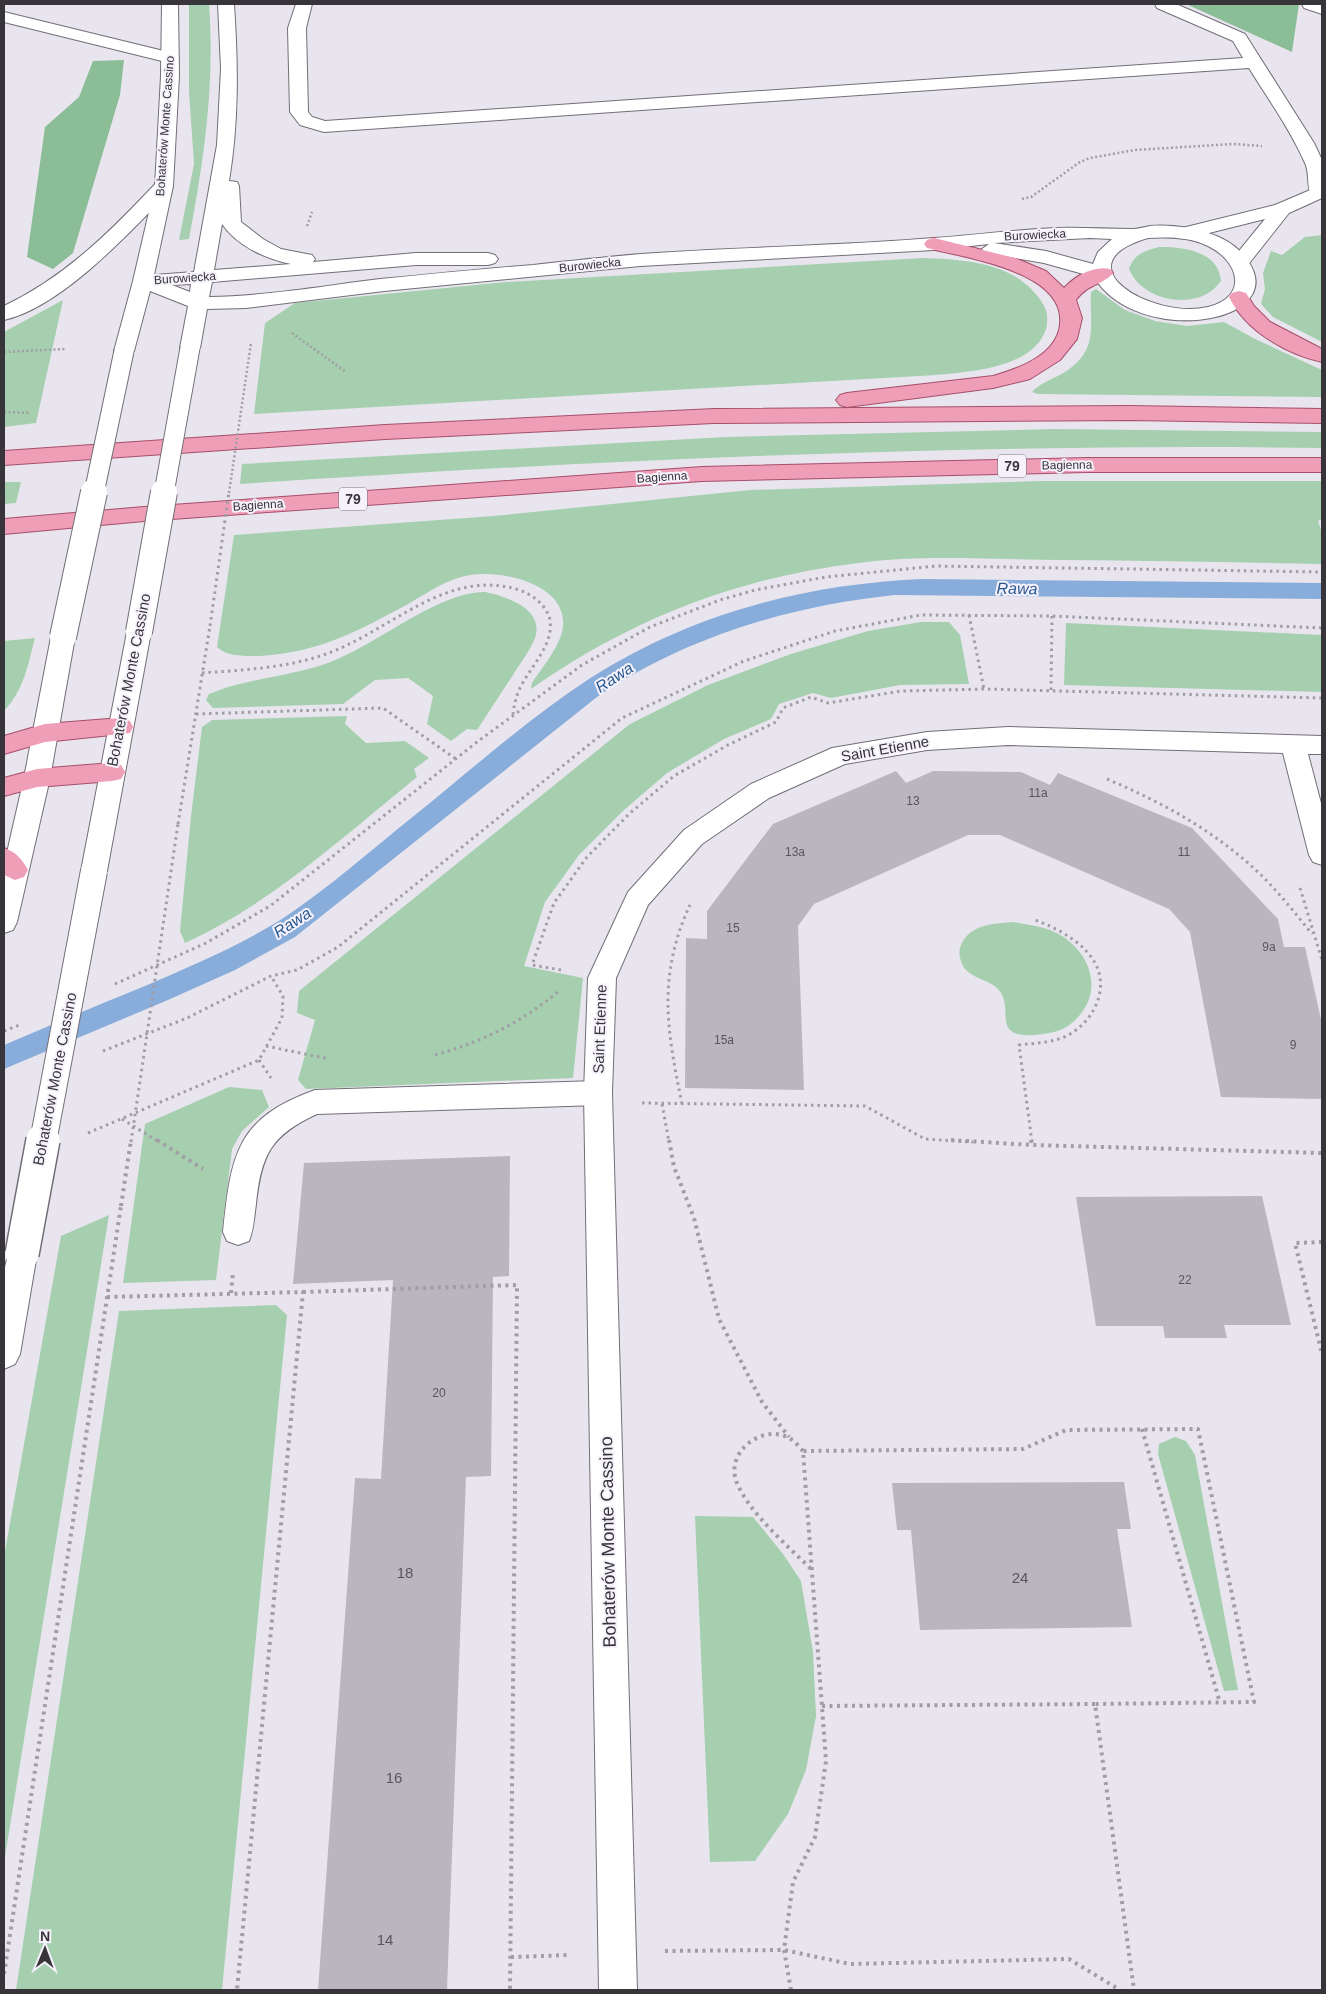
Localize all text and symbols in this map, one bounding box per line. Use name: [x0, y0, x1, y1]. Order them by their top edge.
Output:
street label: Bohaterów Monte Cassino: [153, 55, 177, 197]
street label: Burowiecka: [1004, 226, 1067, 244]
street label: Burowiecka: [558, 255, 622, 275]
street label: Burowiecka: [154, 269, 217, 287]
road number: 79: [998, 454, 1026, 478]
street label: Bagienna: [1042, 458, 1093, 472]
street label: Bagienna: [636, 468, 688, 486]
road number: 79: [339, 488, 367, 510]
street label: Bagienna: [232, 496, 284, 514]
water label: Rawa: [996, 580, 1038, 597]
street label: Bohaterów Monte Cassino: [103, 592, 154, 768]
water label: Rawa: [592, 659, 636, 696]
street label: Saint Etienne: [839, 732, 930, 765]
house number: 11a: [1028, 786, 1048, 800]
house number: 13: [906, 794, 920, 808]
house number: 13a: [785, 845, 805, 859]
house number: 11: [1178, 845, 1191, 859]
water label: Rawa: [270, 904, 314, 941]
house number: 15: [726, 921, 740, 935]
house number: 9a: [1262, 940, 1276, 954]
street label: Saint Etienne: [589, 984, 610, 1074]
street label: Bohaterów Monte Cassino: [29, 991, 80, 1167]
house number: 15a: [714, 1033, 734, 1047]
house number: 9: [1290, 1038, 1297, 1052]
house number: 22: [1178, 1273, 1192, 1287]
house number: 20: [432, 1386, 446, 1400]
street label: Bohaterów Monte Cassino: [596, 1436, 620, 1648]
house number: 18: [397, 1564, 413, 1581]
house number: 24: [1012, 1569, 1028, 1586]
house number: 16: [386, 1769, 402, 1786]
north arrow: [20, 1924, 70, 1974]
text: N: [40, 1928, 50, 1944]
house number: 14: [377, 1931, 393, 1948]

